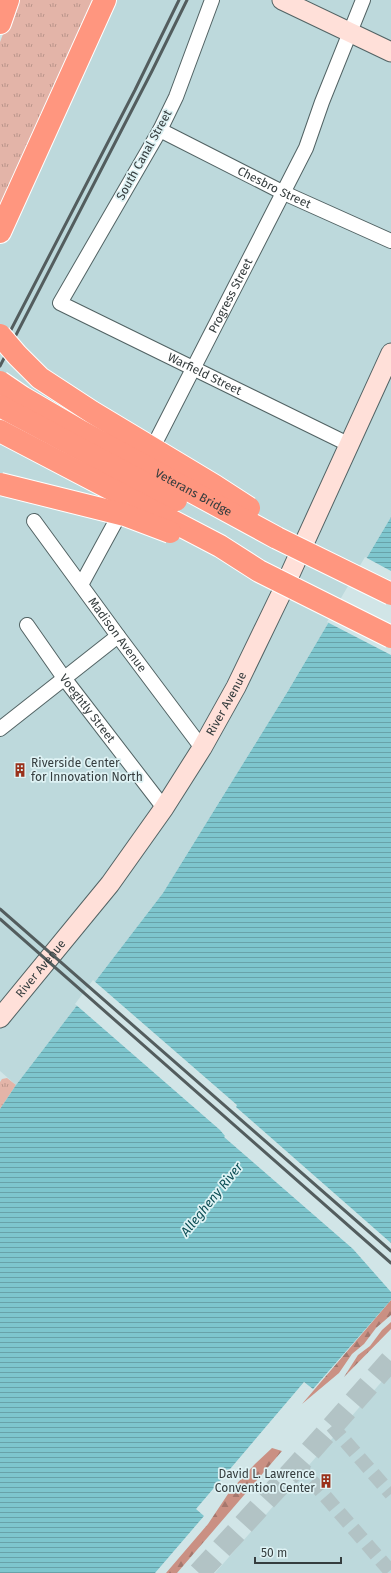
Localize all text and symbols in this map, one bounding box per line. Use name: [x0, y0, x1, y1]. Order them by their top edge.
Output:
street label: South Canal Street: [113, 107, 175, 203]
street label: Chesbro Street: [235, 164, 314, 211]
street label: Progress Street: [206, 255, 256, 335]
street label: Warfield Street: [165, 350, 245, 398]
street label: Veterans Bridge: [153, 466, 234, 519]
street label: Madison Avenue: [85, 595, 150, 675]
street label: River Avenue: [203, 670, 249, 738]
street label: Voeghtly Street: [57, 671, 119, 746]
place label: Riverside Center for Innovation North: [31, 756, 143, 784]
building icon: Riverside Center for Innovation North: [12, 762, 28, 778]
street label: River Avenue: [13, 937, 68, 1000]
water label: Allegheny River: [177, 1159, 246, 1240]
place label: David L. Lawrence Convention Center: [215, 1467, 315, 1495]
building icon: David L. Lawrence Convention Center: [318, 1473, 334, 1489]
scale bar: [255, 1539, 341, 1565]
text: 50 m: [261, 1546, 287, 1560]

